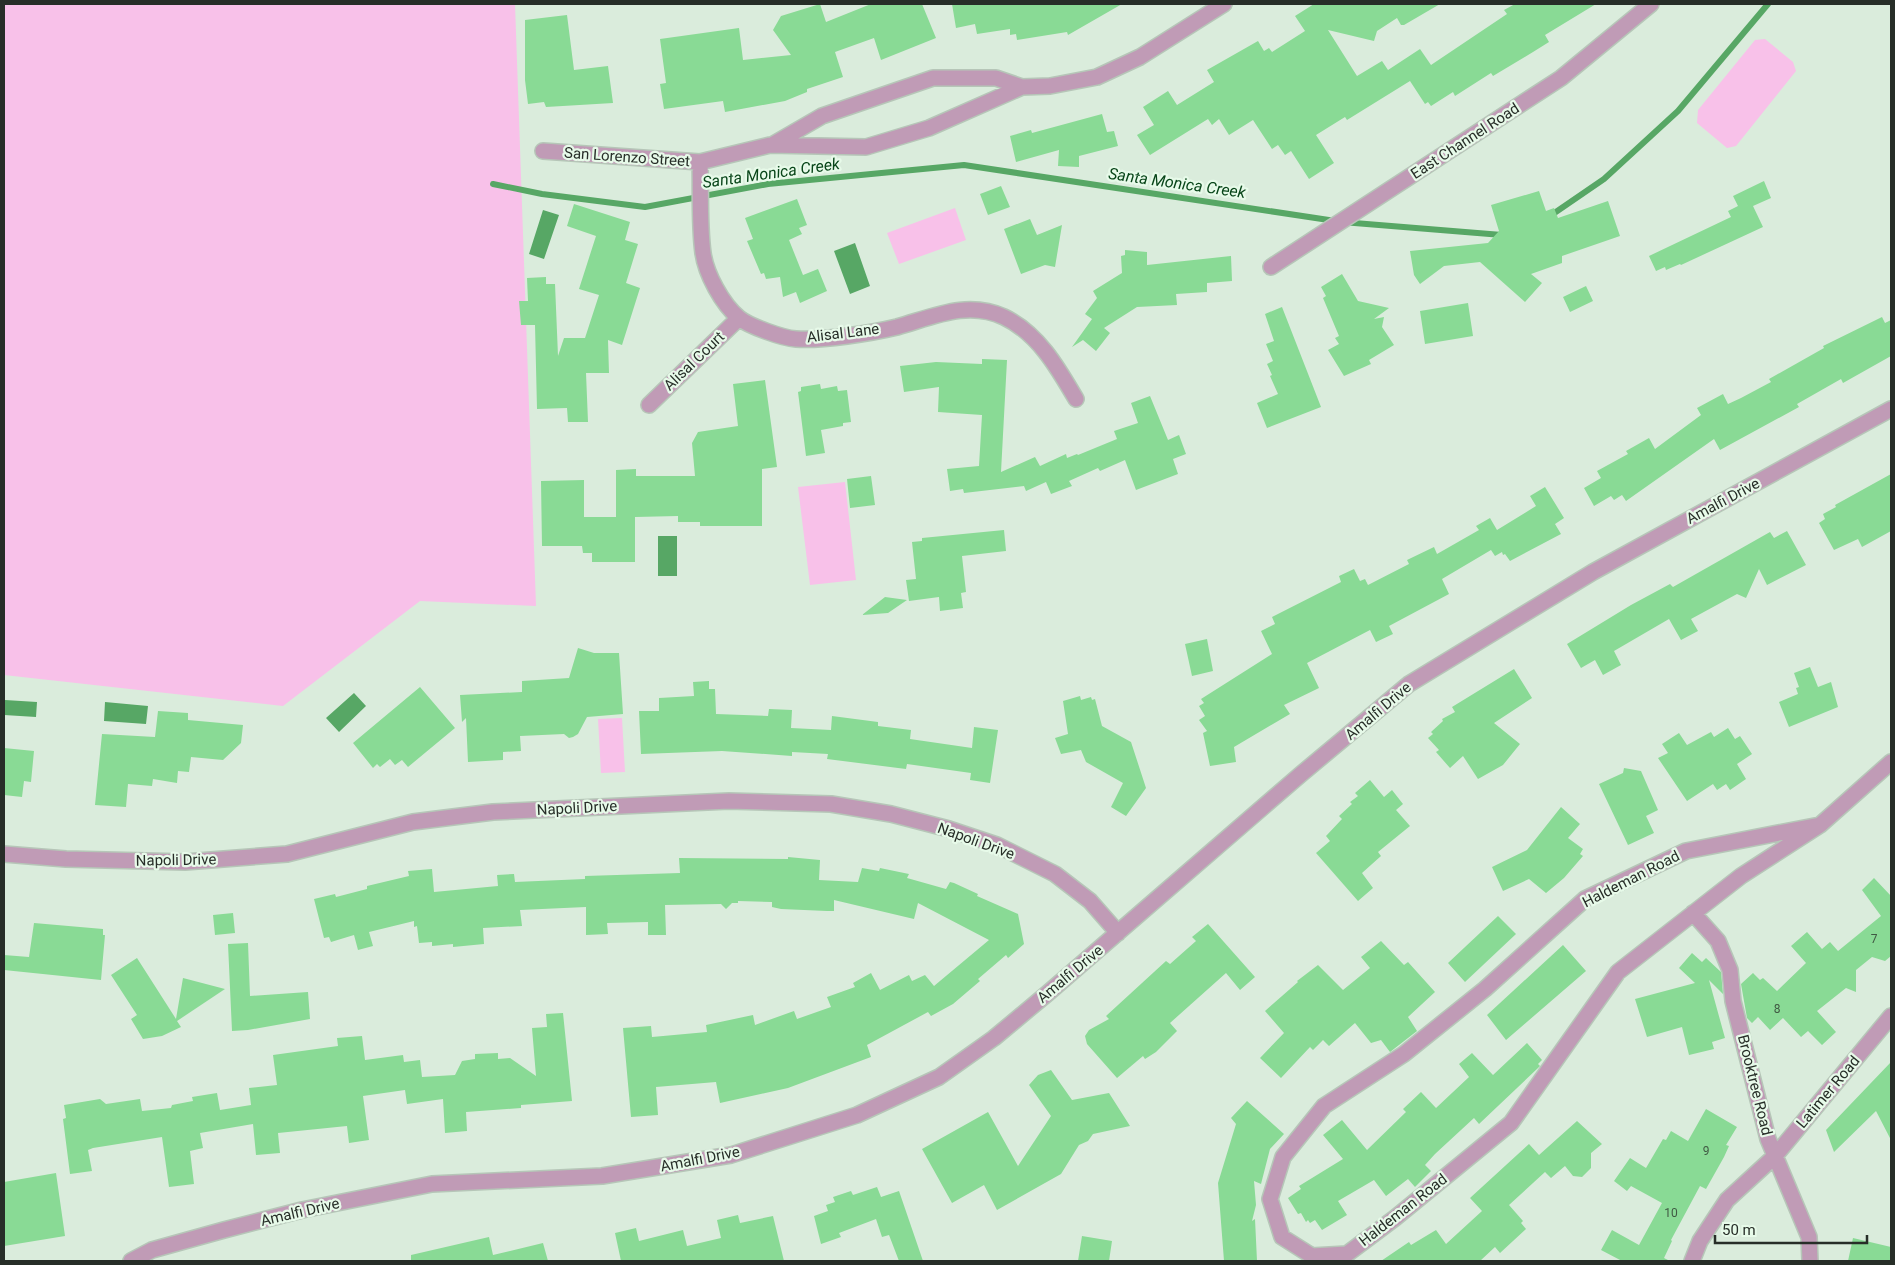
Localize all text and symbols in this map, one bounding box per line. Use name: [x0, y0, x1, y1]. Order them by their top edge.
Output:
street label: East Channel Road: [1407, 99, 1523, 183]
street label: San Lorenzo Street: [563, 144, 691, 170]
water label: Santa Monica Creek: [701, 154, 842, 192]
water label: Santa Monica Creek: [1107, 164, 1248, 202]
street label: Alisal Lane: [806, 320, 880, 346]
street label: Alisal Court: [660, 328, 728, 394]
street label: Amalfi Drive: [1683, 474, 1763, 528]
street label: Amalfi Drive: [1341, 678, 1415, 744]
street label: Napoli Drive: [536, 797, 618, 819]
street label: Napoli Drive: [935, 819, 1017, 863]
street label: Haldeman Road: [1579, 847, 1683, 911]
street label: Napoli Drive: [136, 850, 216, 870]
house number: 7: [1871, 932, 1878, 946]
street label: Amalfi Drive: [1033, 941, 1107, 1007]
house number: 8: [1774, 1002, 1781, 1016]
street label: Brooktree Road: [1734, 1033, 1776, 1137]
street label: Latimer Road: [1792, 1052, 1864, 1132]
street label: Amalfi Drive: [659, 1142, 741, 1176]
house number: 9: [1703, 1144, 1709, 1158]
street label: Haldeman Road: [1355, 1170, 1451, 1250]
street label: Amalfi Drive: [259, 1194, 341, 1230]
house number: 10: [1664, 1206, 1678, 1220]
scale bar: [1715, 1212, 1868, 1244]
text: 50 m: [1722, 1221, 1756, 1239]

